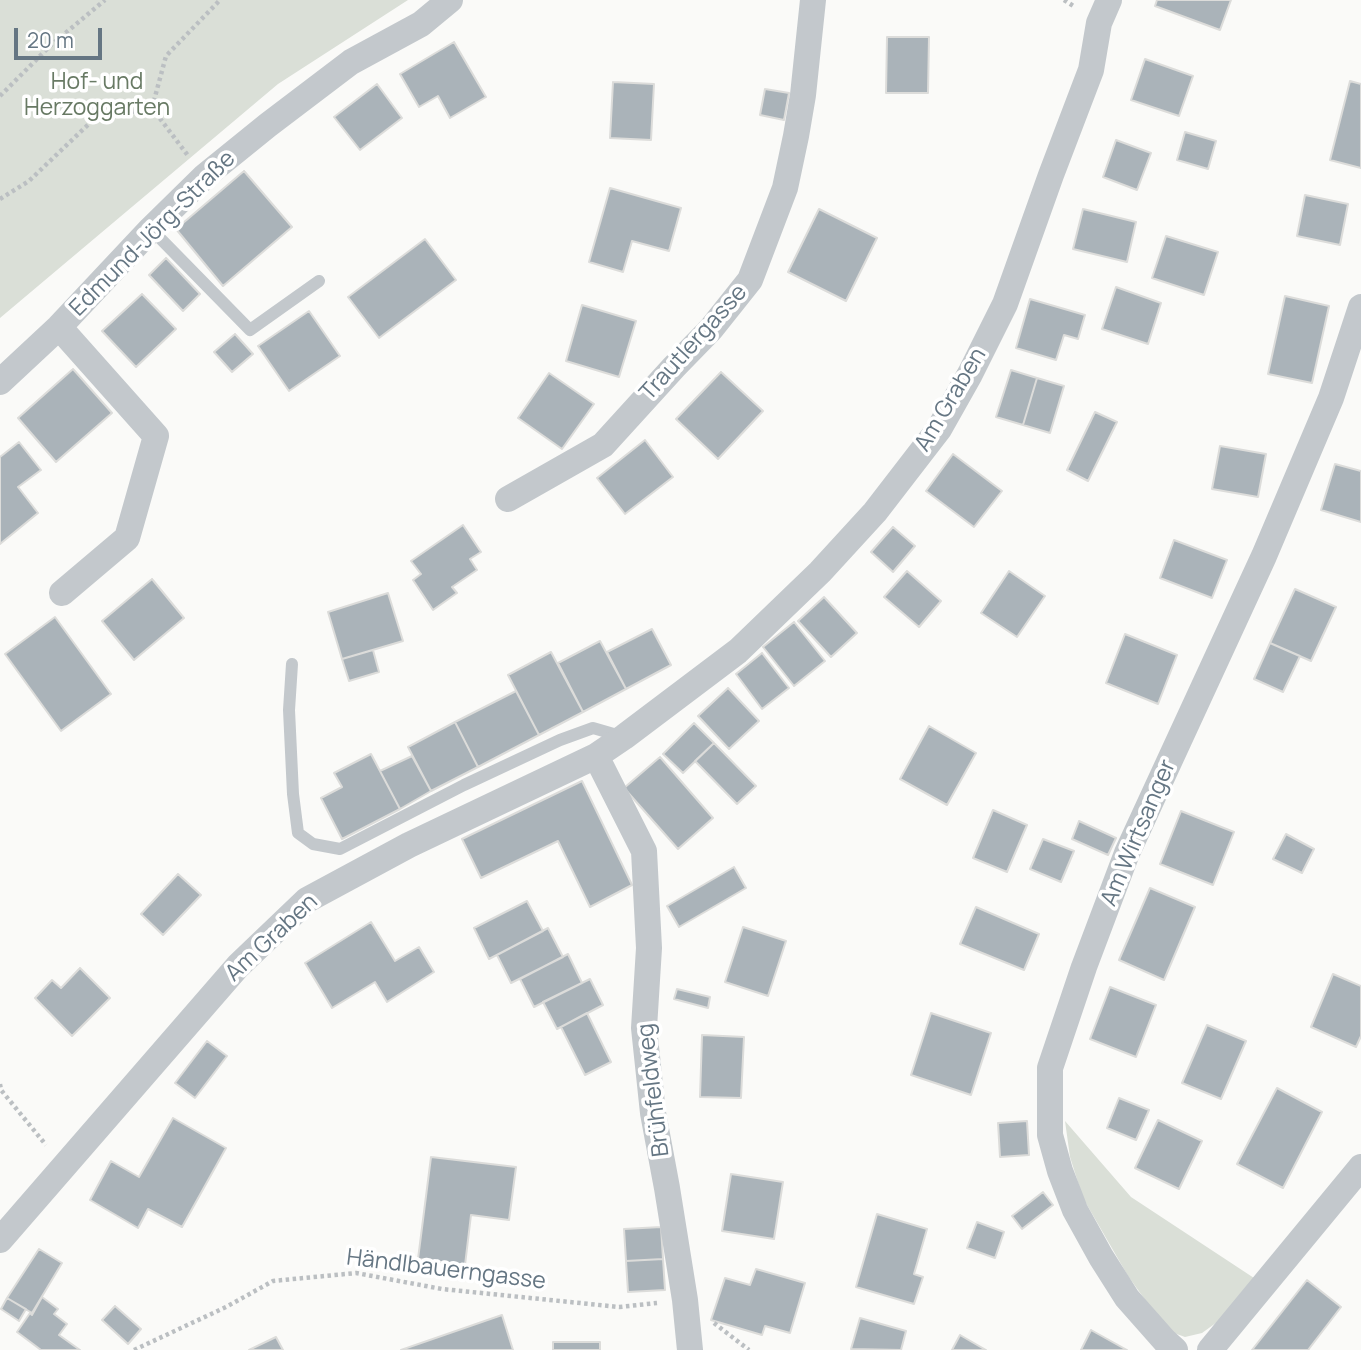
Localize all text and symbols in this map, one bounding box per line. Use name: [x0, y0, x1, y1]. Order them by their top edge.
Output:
scale bar: [18, 14, 105, 58]
text: 20 m: [27, 26, 74, 54]
park label: Hof- und Herzoggarten: [24, 69, 170, 123]
street label: Edmund-Jörg-Straße: [65, 146, 241, 322]
street label: Trautlergasse: [635, 279, 753, 407]
street label: Am Graben: [909, 343, 993, 457]
street label: Am Wirtsanger: [1096, 756, 1182, 910]
street label: Am Graben: [220, 888, 324, 988]
street label: Brühfeldweg: [632, 1022, 676, 1158]
street label: Händlbauerngasse: [345, 1244, 547, 1296]

